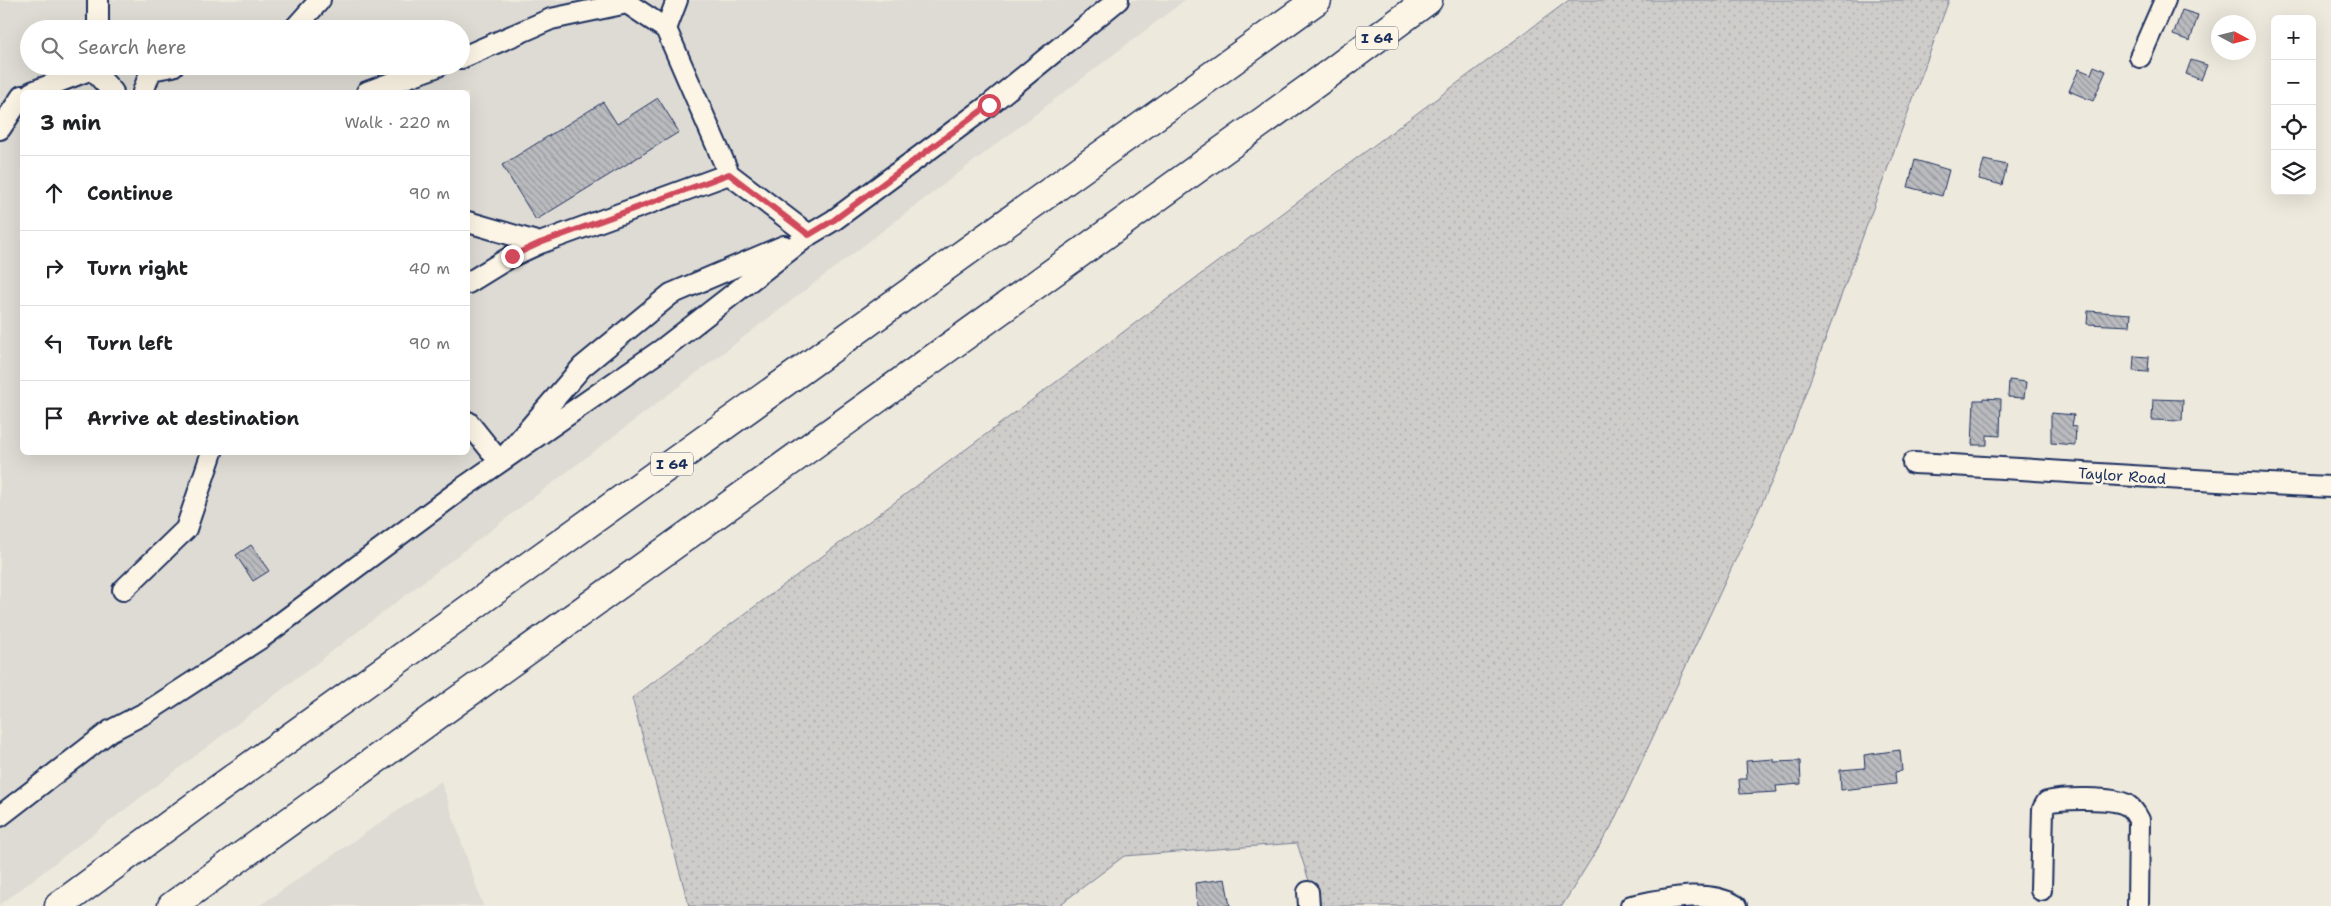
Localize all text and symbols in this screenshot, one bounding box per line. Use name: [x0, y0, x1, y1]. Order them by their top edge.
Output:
north arrow: [2211, 15, 2256, 60]
map controls: [2271, 15, 2316, 195]
button: +: [2271, 15, 2316, 60]
search box: [20, 20, 470, 75]
road number: I 64: [1356, 26, 1398, 49]
icon: search: [38, 34, 66, 62]
text: Search here: [78, 35, 187, 60]
button: −: [2271, 60, 2316, 105]
route start: [978, 94, 1001, 117]
button: locate: [2271, 105, 2316, 150]
text: 3 min: [40, 109, 101, 137]
text: Walk · 220 m: [344, 112, 450, 133]
button: layers: [2271, 150, 2316, 195]
icon: ahead: [40, 179, 68, 207]
text: Continue: [87, 181, 173, 206]
text: 90 m: [409, 183, 450, 204]
route end: [501, 245, 524, 268]
icon: right: [40, 254, 68, 282]
text: Turn right: [87, 256, 188, 281]
text: 40 m: [408, 258, 450, 279]
icon: left: [40, 329, 68, 357]
text: Turn left: [87, 331, 173, 356]
text: 90 m: [409, 333, 450, 354]
icon: arrive: [40, 404, 68, 432]
text: Arrive at destination: [87, 406, 299, 431]
road number: I 64: [651, 452, 693, 476]
street label: Taylor Road: [2077, 463, 2167, 489]

